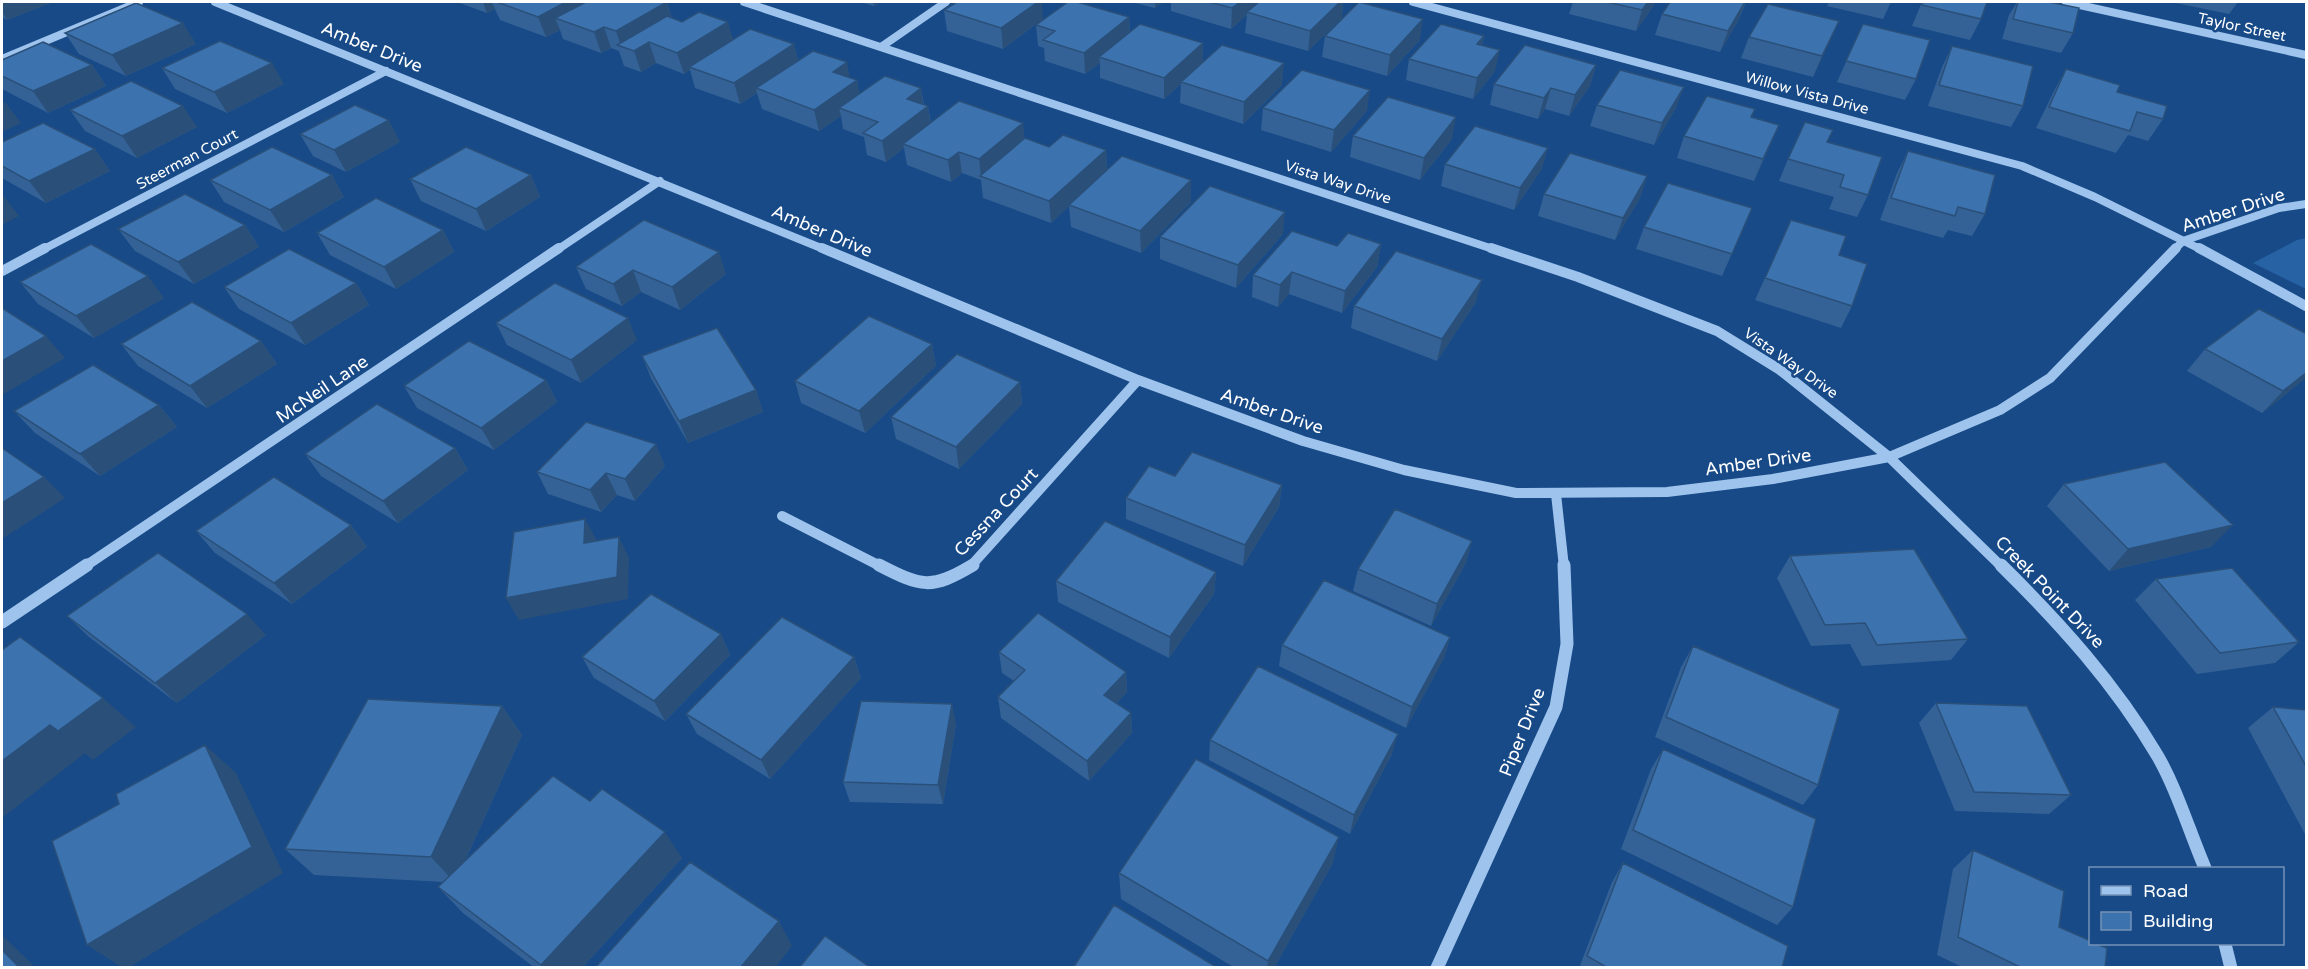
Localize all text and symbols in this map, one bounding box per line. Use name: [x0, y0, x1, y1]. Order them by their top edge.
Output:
street label: Taylor Street: [2196, 9, 2288, 45]
street label: Amber Drive: [318, 17, 426, 77]
street label: Willow Vista Drive: [1743, 68, 1871, 118]
street label: Steerman Court: [133, 125, 241, 193]
street label: Vista Way Drive: [1282, 156, 1394, 208]
street label: Amber Drive: [2179, 183, 2287, 237]
street label: Amber Drive: [768, 200, 876, 262]
street label: Vista Way Drive: [1740, 324, 1842, 402]
street label: McNeil Lane: [272, 350, 372, 428]
street label: Amber Drive: [1218, 383, 1326, 439]
street label: Amber Drive: [1703, 444, 1813, 480]
street label: Cessna Court: [949, 463, 1043, 561]
street label: Creek Point Drive: [1991, 531, 2109, 653]
street label: Piper Drive: [1494, 684, 1550, 780]
legend: [2089, 867, 2284, 945]
text: Road: [2143, 880, 2188, 902]
text: Building: [2143, 910, 2213, 932]

